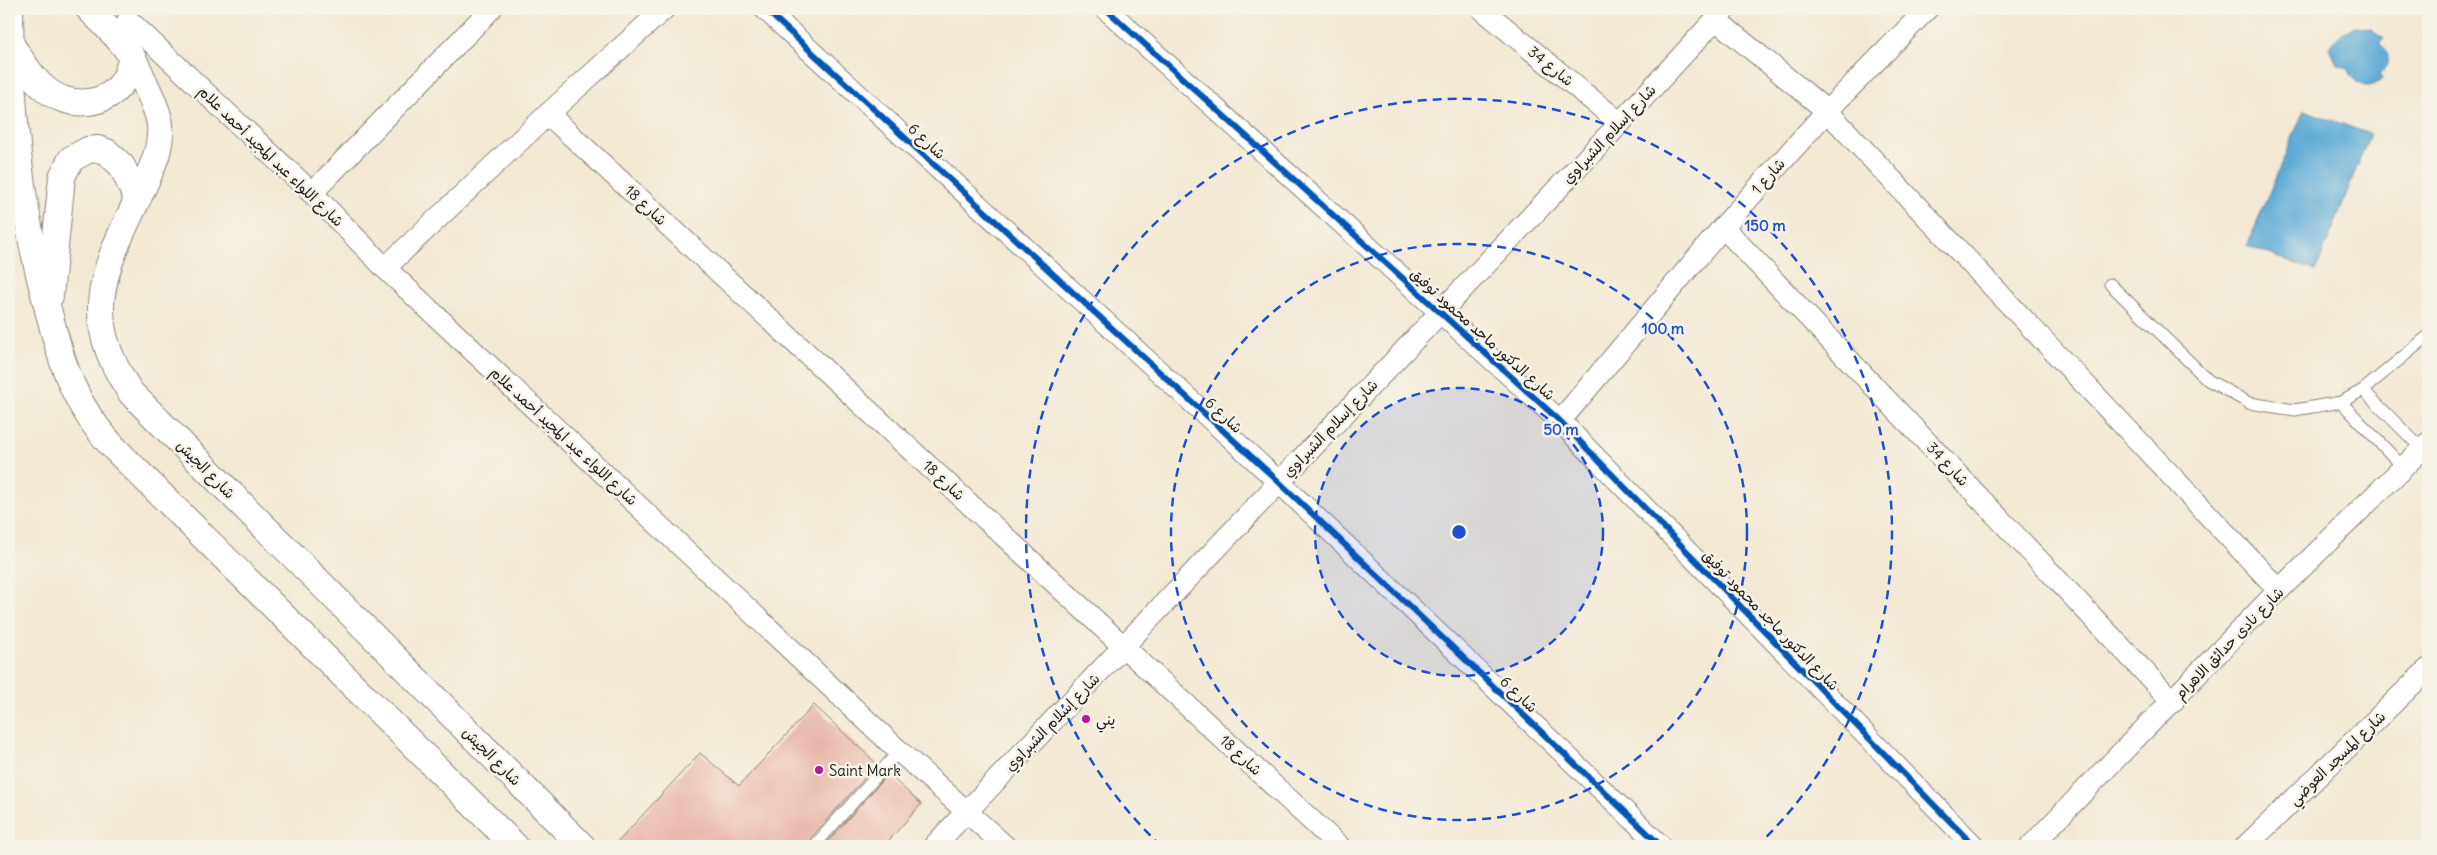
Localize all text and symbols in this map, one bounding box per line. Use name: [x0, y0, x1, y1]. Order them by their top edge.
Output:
street label: شارع 34: [1524, 42, 1578, 91]
street label: شارع إسلام الشبراوي: [1558, 80, 1661, 189]
street label: شارع اللواء عبد المجيد أحمد علام: [193, 81, 348, 232]
street label: شارع 6: [903, 119, 950, 164]
street label: شارع 1: [1747, 154, 1790, 199]
street label: شارع 18: [620, 181, 671, 230]
text: 150 m: [1744, 216, 1786, 235]
street label: شارع الدكتور ماجد محمود توفيق: [1406, 264, 1559, 405]
text: 100 m: [1642, 319, 1684, 338]
street label: شارع اللواء عبد المجيد أحمد علام: [485, 363, 642, 511]
street label: شارع إسلام الشبراوي: [1278, 375, 1383, 482]
street label: شارع 6: [1200, 393, 1247, 438]
text: 50 m: [1543, 420, 1579, 439]
street label: شارع الجيش: [172, 436, 239, 503]
street label: شارع 34: [1922, 438, 1973, 491]
street label: شارع 18: [918, 456, 969, 505]
centre of rings: [1450, 523, 1468, 541]
street label: شارع الدكتور ماجد محمود توفيق: [1698, 546, 1843, 695]
street label: شارع نادى حدائق الاهرام: [2170, 583, 2290, 705]
street label: شارع إسلام الشبراوي: [1000, 669, 1105, 776]
street label: شارع 6: [1496, 672, 1542, 717]
street label: شارع المسجد العوضي: [2285, 707, 2392, 812]
place label: يني: [1096, 710, 1115, 733]
marker: يني: [1080, 713, 1092, 725]
street label: شارع الجيش: [458, 723, 525, 790]
street label: شارع 18: [1215, 731, 1266, 780]
place label: Saint Mark: [829, 761, 901, 780]
marker: Saint Mark: [813, 764, 825, 776]

